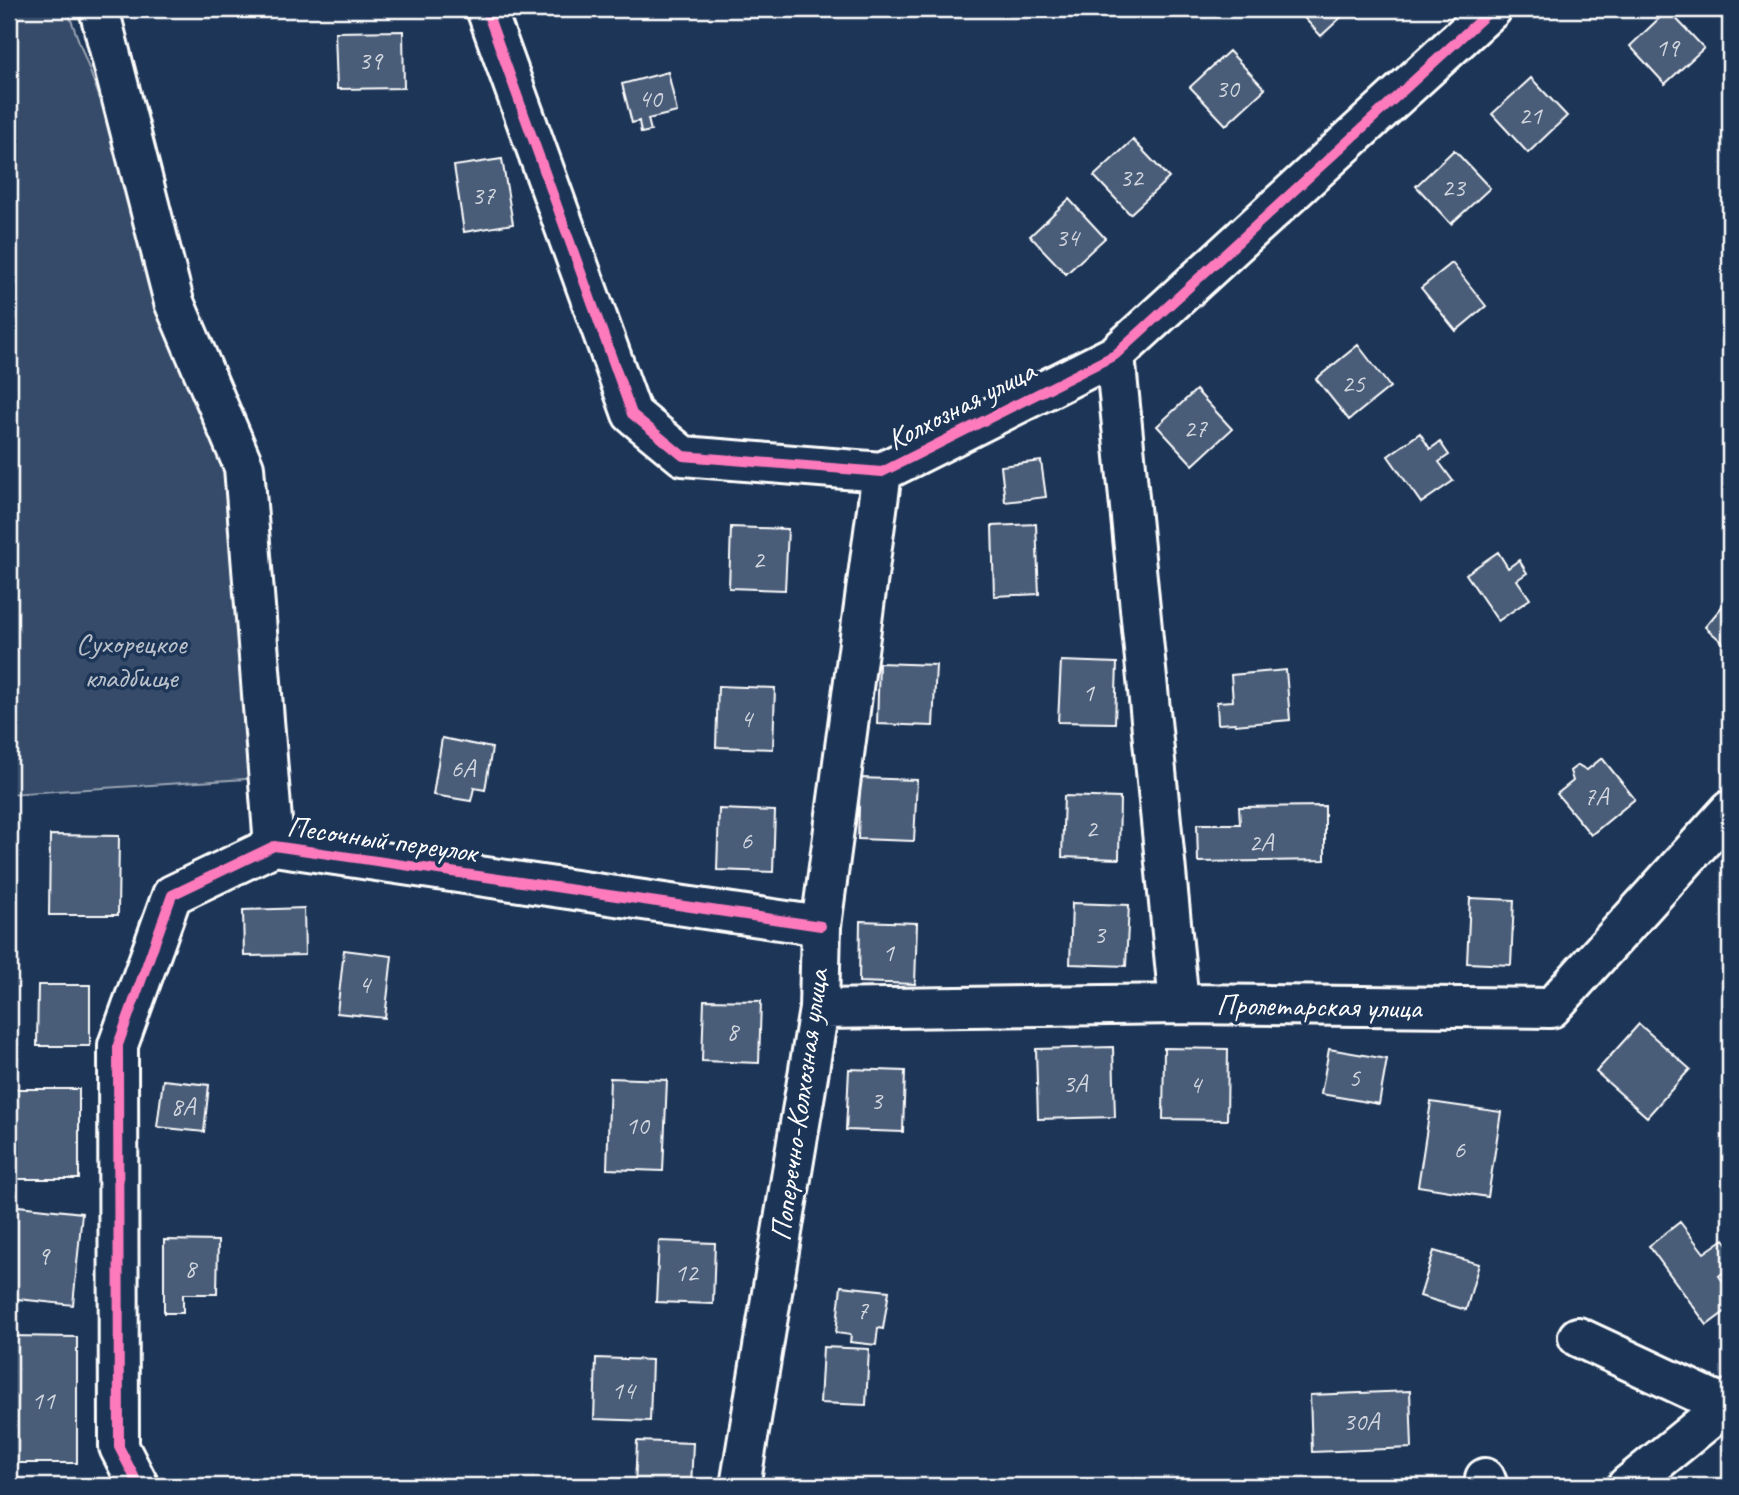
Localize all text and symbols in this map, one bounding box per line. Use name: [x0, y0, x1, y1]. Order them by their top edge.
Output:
house number: 19: [1655, 31, 1681, 64]
house number: 39: [358, 44, 384, 77]
house number: 30: [1215, 72, 1241, 105]
house number: 40: [638, 82, 664, 115]
house number: 21: [1518, 99, 1543, 132]
house number: 32: [1119, 161, 1145, 194]
house number: 23: [1441, 171, 1467, 204]
house number: 37: [471, 179, 496, 212]
house number: 34: [1055, 221, 1081, 254]
street label: Колхозная улица: [881, 351, 1043, 459]
house number: 25: [1341, 367, 1366, 400]
house number: 27: [1183, 412, 1208, 445]
house number: 2: [752, 543, 766, 576]
park label: Сухорецкое кладбище: [76, 624, 188, 696]
house number: 1: [1082, 676, 1095, 709]
house number: 4: [740, 702, 754, 735]
house number: 6А: [451, 752, 477, 785]
house number: 7А: [1584, 780, 1610, 813]
street label: Песочный переулок: [285, 807, 482, 872]
house number: 2: [1085, 812, 1099, 845]
house number: 6: [740, 824, 753, 857]
house number: 2А: [1249, 826, 1275, 859]
house number: 3: [1093, 918, 1107, 951]
house number: 1: [882, 936, 895, 969]
street label: Поперечно-Колхозная улица: [761, 965, 837, 1243]
house number: 4: [358, 968, 372, 1001]
street label: Пролетарская улица: [1216, 985, 1424, 1027]
house number: 8: [726, 1015, 740, 1048]
house number: 5: [1348, 1061, 1361, 1094]
house number: 3А: [1063, 1067, 1089, 1100]
house number: 4: [1189, 1068, 1203, 1101]
house number: 3: [870, 1084, 884, 1117]
house number: 8А: [171, 1090, 197, 1123]
house number: 10: [625, 1109, 651, 1142]
house number: 6: [1453, 1133, 1466, 1166]
house number: 9: [37, 1239, 51, 1272]
house number: 8: [184, 1252, 198, 1285]
house number: 12: [674, 1256, 700, 1289]
house number: 7: [856, 1294, 869, 1327]
house number: 14: [611, 1374, 637, 1407]
house number: 11: [31, 1384, 56, 1417]
house number: 30А: [1343, 1405, 1381, 1438]

